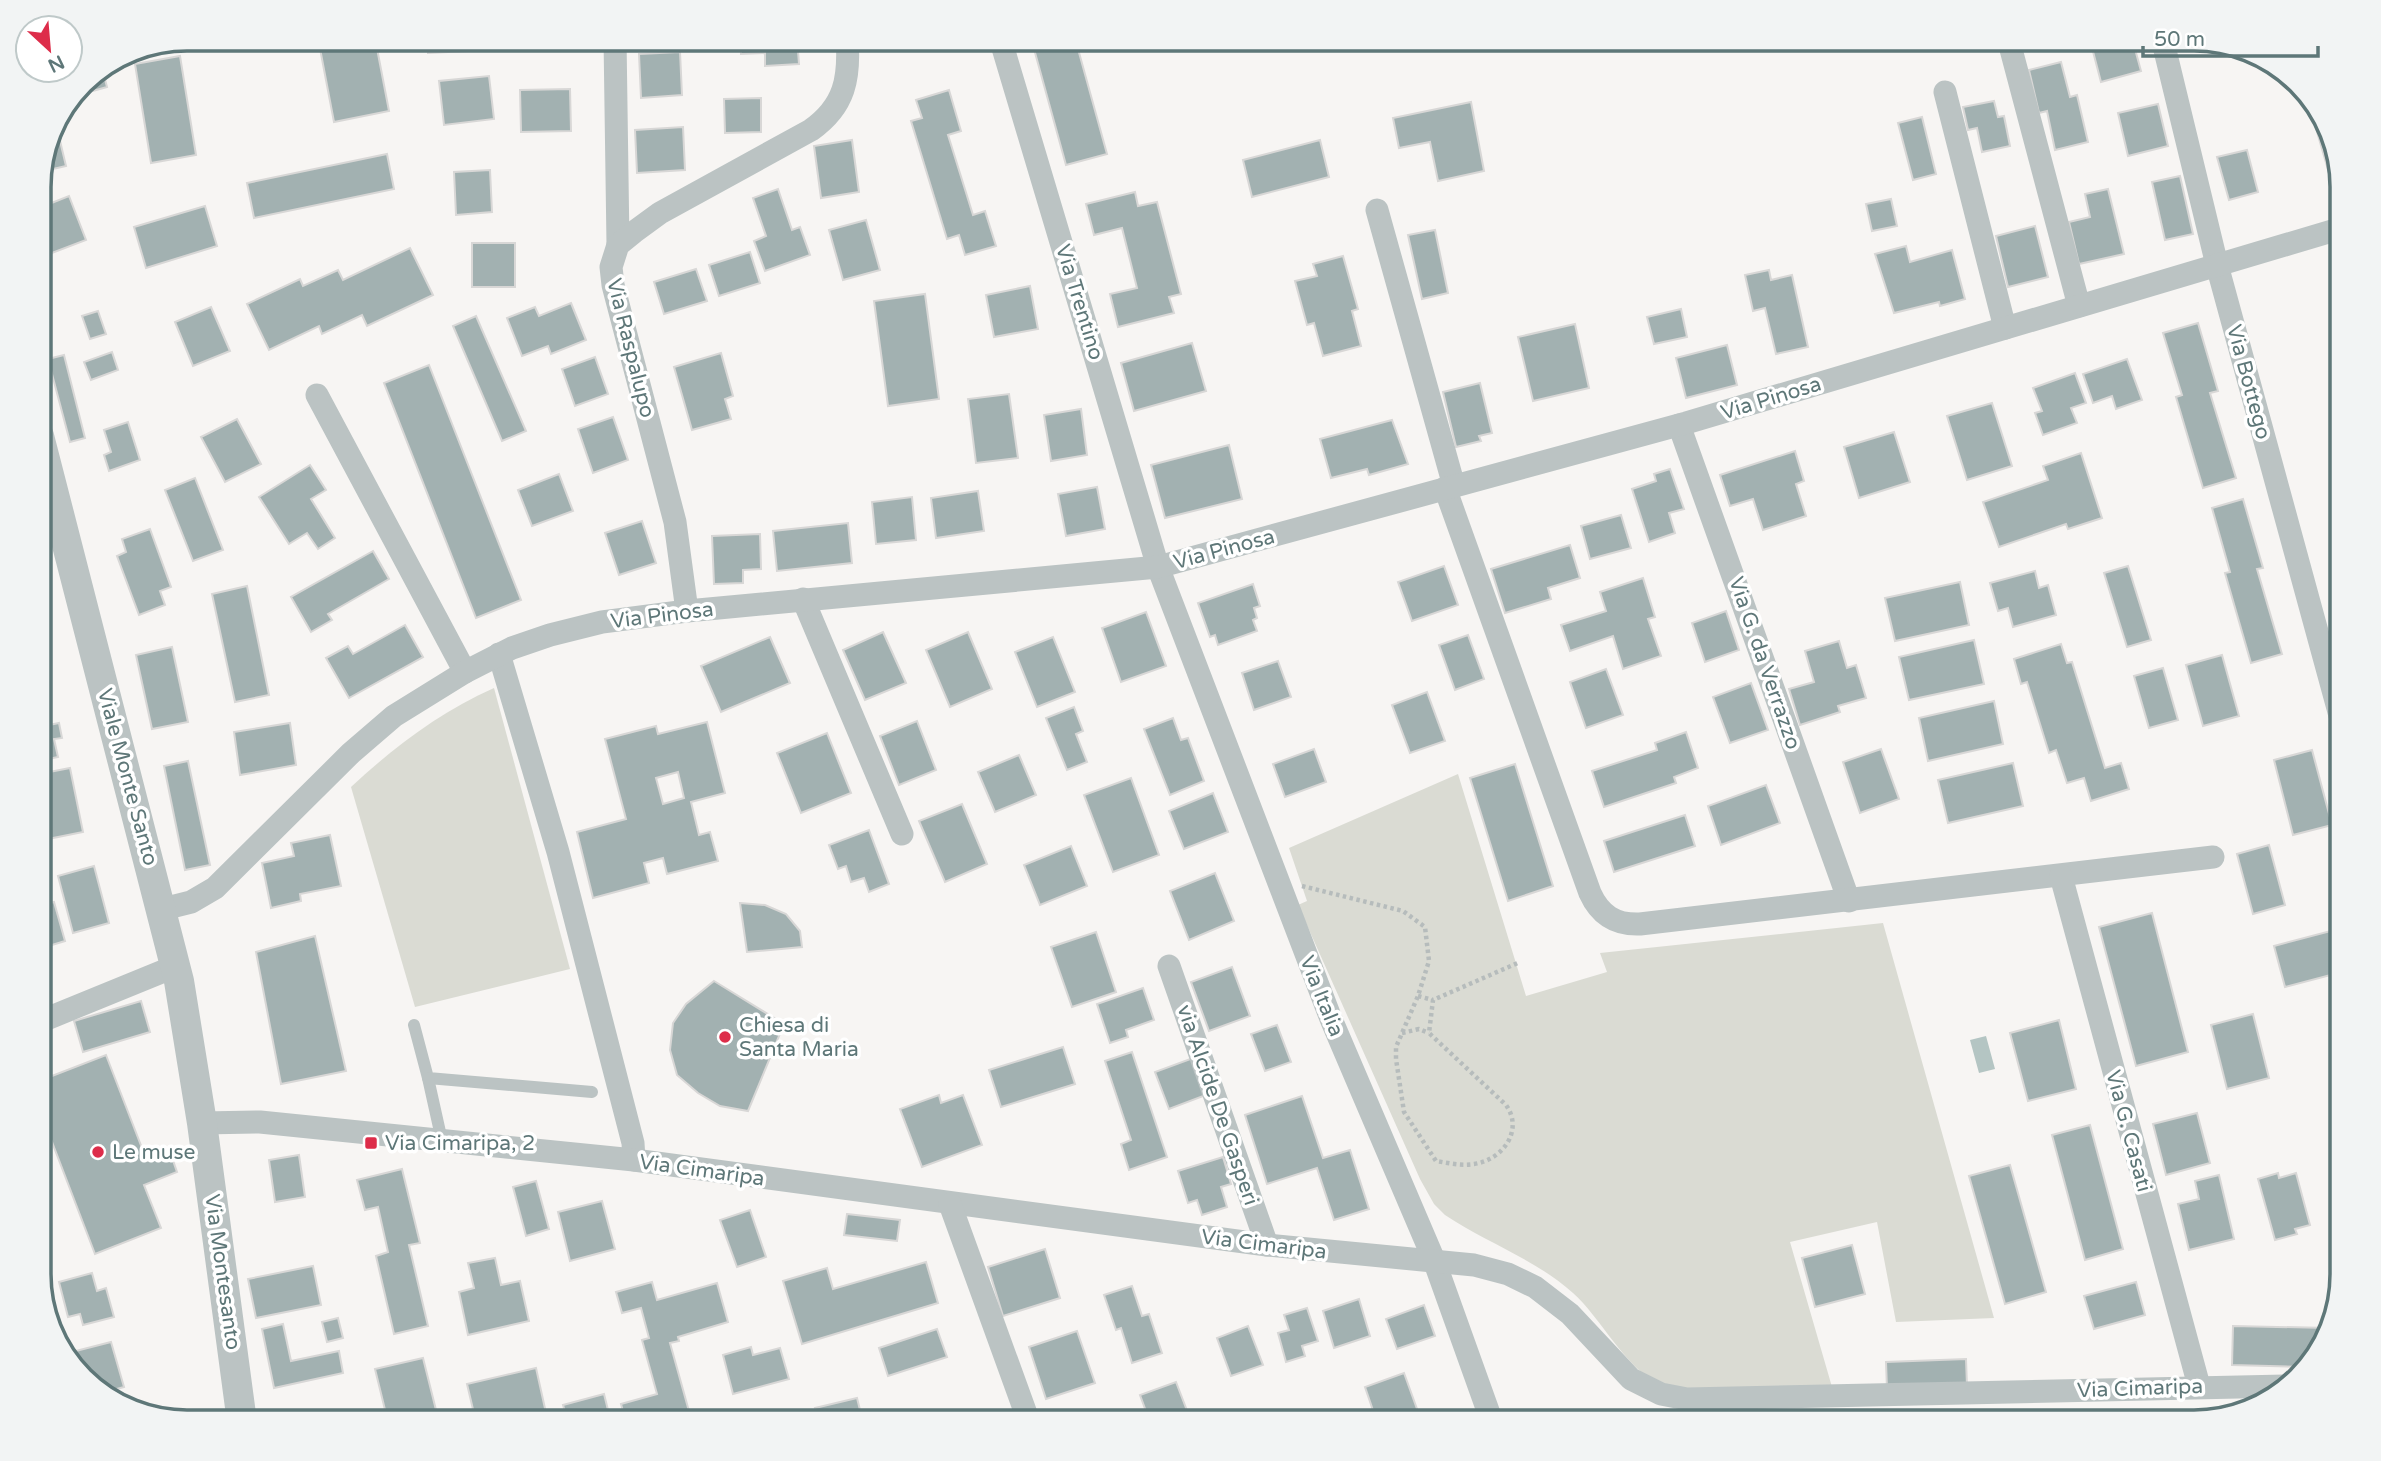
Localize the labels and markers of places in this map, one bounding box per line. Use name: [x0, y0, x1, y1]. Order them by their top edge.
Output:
place label: Chiesa di Santa Maria: [739, 1013, 859, 1062]
marker: Chiesa di Santa Maria: [717, 1029, 733, 1045]
place label: Via Cimaripa, 2: [385, 1131, 535, 1156]
marker: Via Cimaripa, 2: [363, 1135, 379, 1151]
place label: Le muse: [112, 1140, 196, 1165]
marker: Le muse: [90, 1144, 106, 1160]

